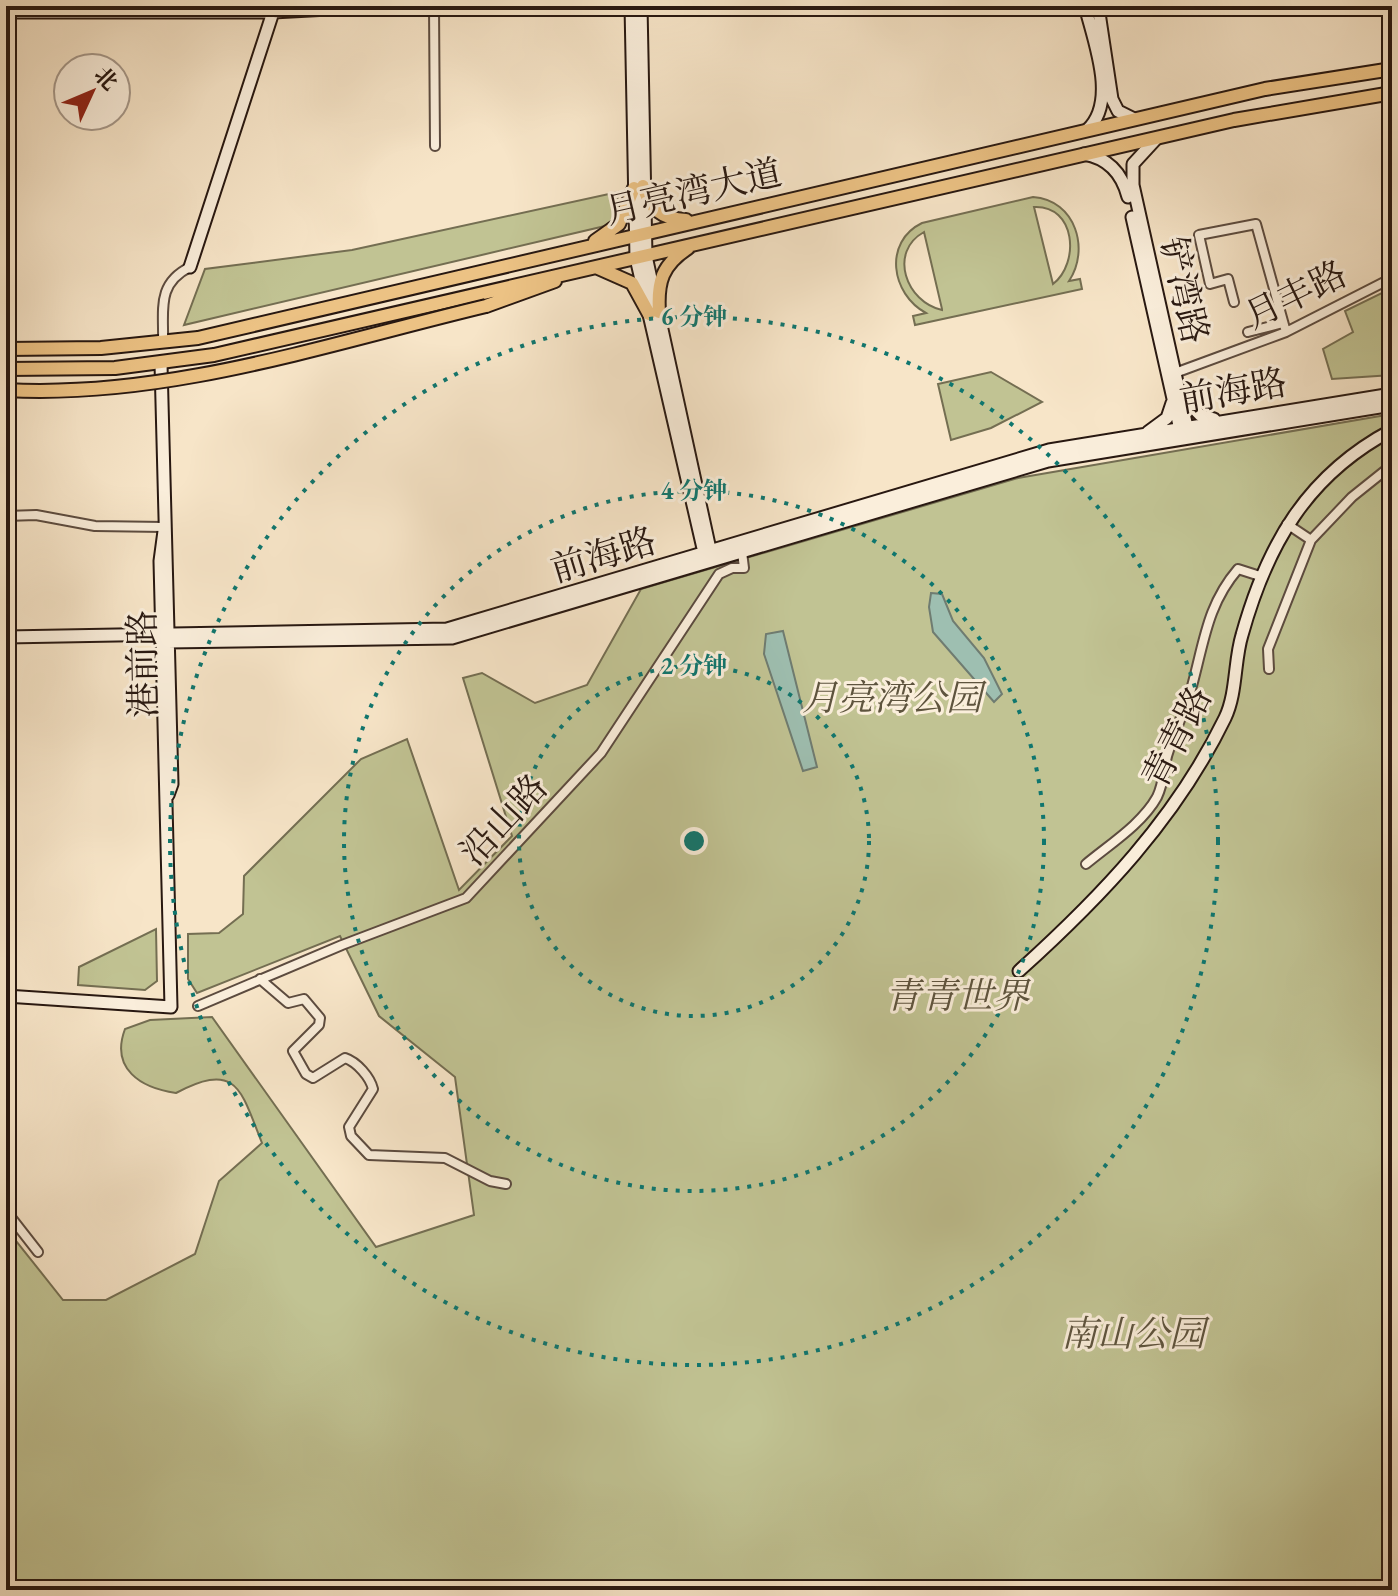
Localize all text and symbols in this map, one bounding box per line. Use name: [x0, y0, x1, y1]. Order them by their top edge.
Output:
north arrow: [52, 52, 132, 132]
text: 北: [88, 60, 124, 96]
street label: 月亮湾大道: [600, 148, 786, 235]
street label: 铲湾路: [1149, 232, 1220, 348]
street label: 月丰路: [1236, 250, 1354, 339]
text: 6 分钟: [661, 301, 727, 332]
street label: 前海路: [1176, 358, 1290, 423]
text: 4 分钟: [661, 475, 727, 506]
street label: 前海路: [545, 516, 662, 593]
street label: 港前路: [118, 610, 167, 718]
text: 2 分钟: [661, 650, 727, 681]
park label: 月亮湾公园: [802, 674, 987, 721]
street label: 青青路: [1131, 678, 1222, 796]
street label: 沿山路: [449, 764, 557, 875]
centre of rings: [680, 827, 708, 855]
park label: 青青世界: [885, 972, 1032, 1019]
park label: 南山公园: [1061, 1310, 1210, 1357]

